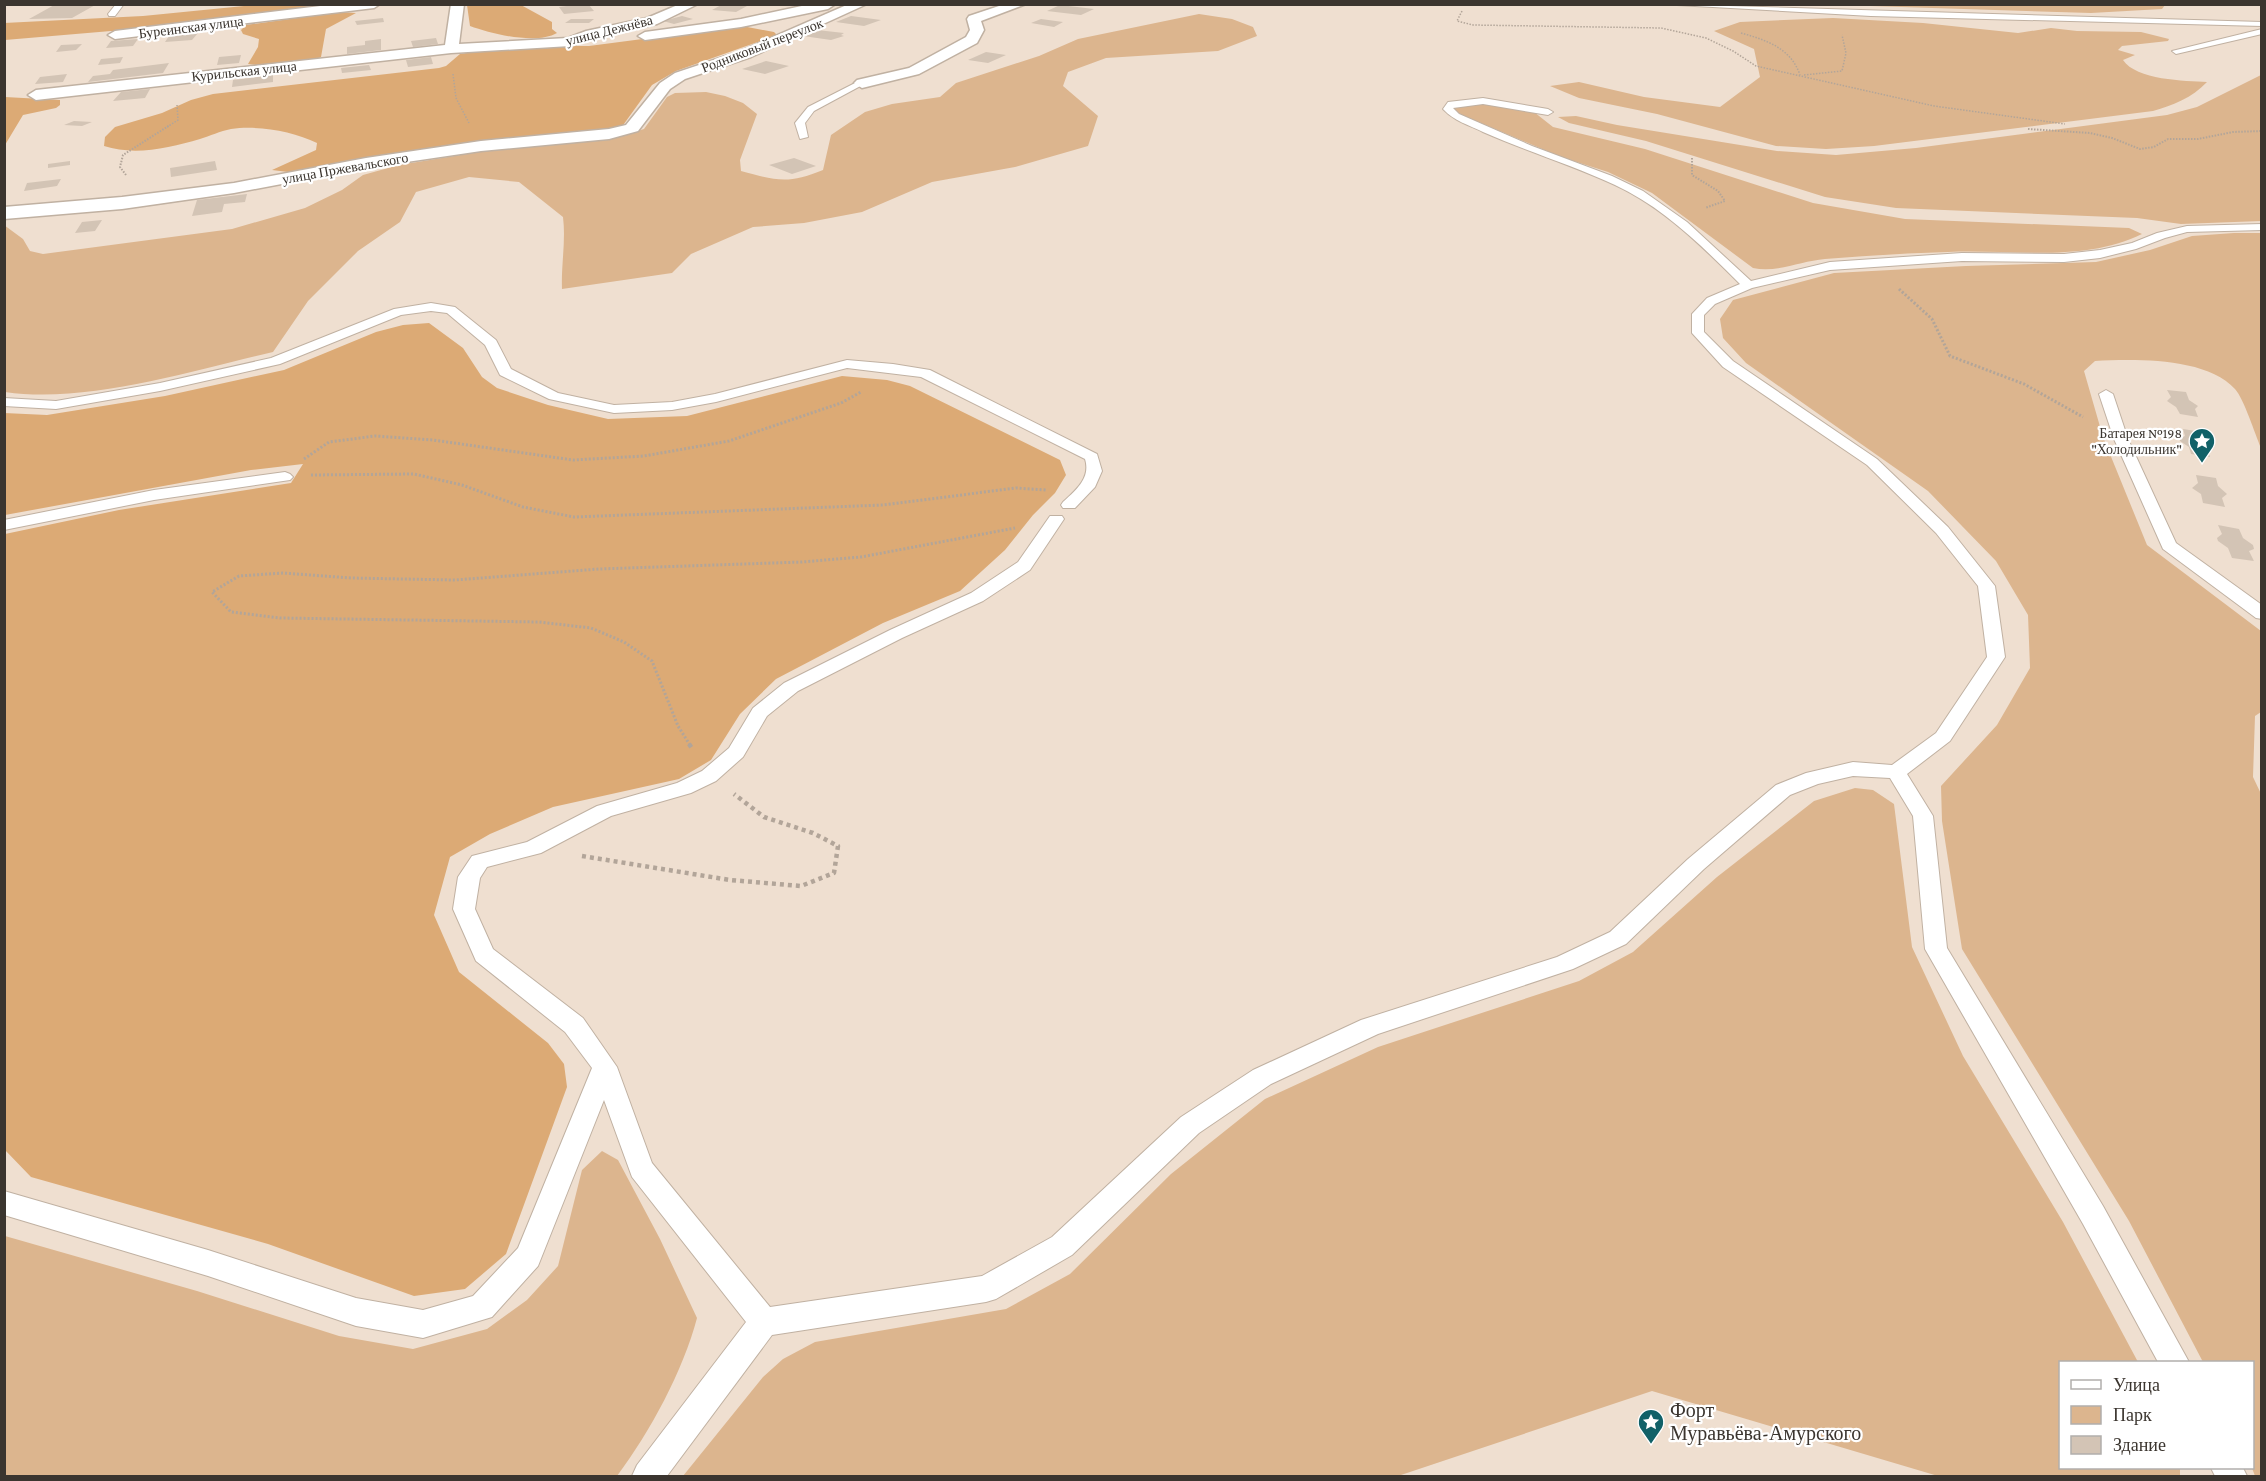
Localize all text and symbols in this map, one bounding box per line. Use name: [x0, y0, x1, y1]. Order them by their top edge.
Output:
street label: улица Дежнёва: [564, 11, 655, 49]
street label: Буреинская улица: [138, 13, 245, 41]
street label: Родниковый переулок: [699, 14, 825, 76]
street label: Курильская улица: [191, 57, 298, 84]
street label: улица Пржевальского: [281, 149, 409, 187]
place label: Батарея №198 "Холодильник": [2091, 425, 2182, 457]
place icon: Батарея №198 "Холодильник": [2187, 426, 2217, 464]
legend: [2059, 1361, 2254, 1469]
text: Улица: [2113, 1375, 2160, 1395]
place label: Форт Муравьёва-Амурского: [1670, 1399, 1861, 1445]
text: Парк: [2113, 1405, 2152, 1425]
place icon: Форт Муравьёва-Амурского: [1636, 1407, 1666, 1445]
text: Здание: [2113, 1435, 2166, 1455]

